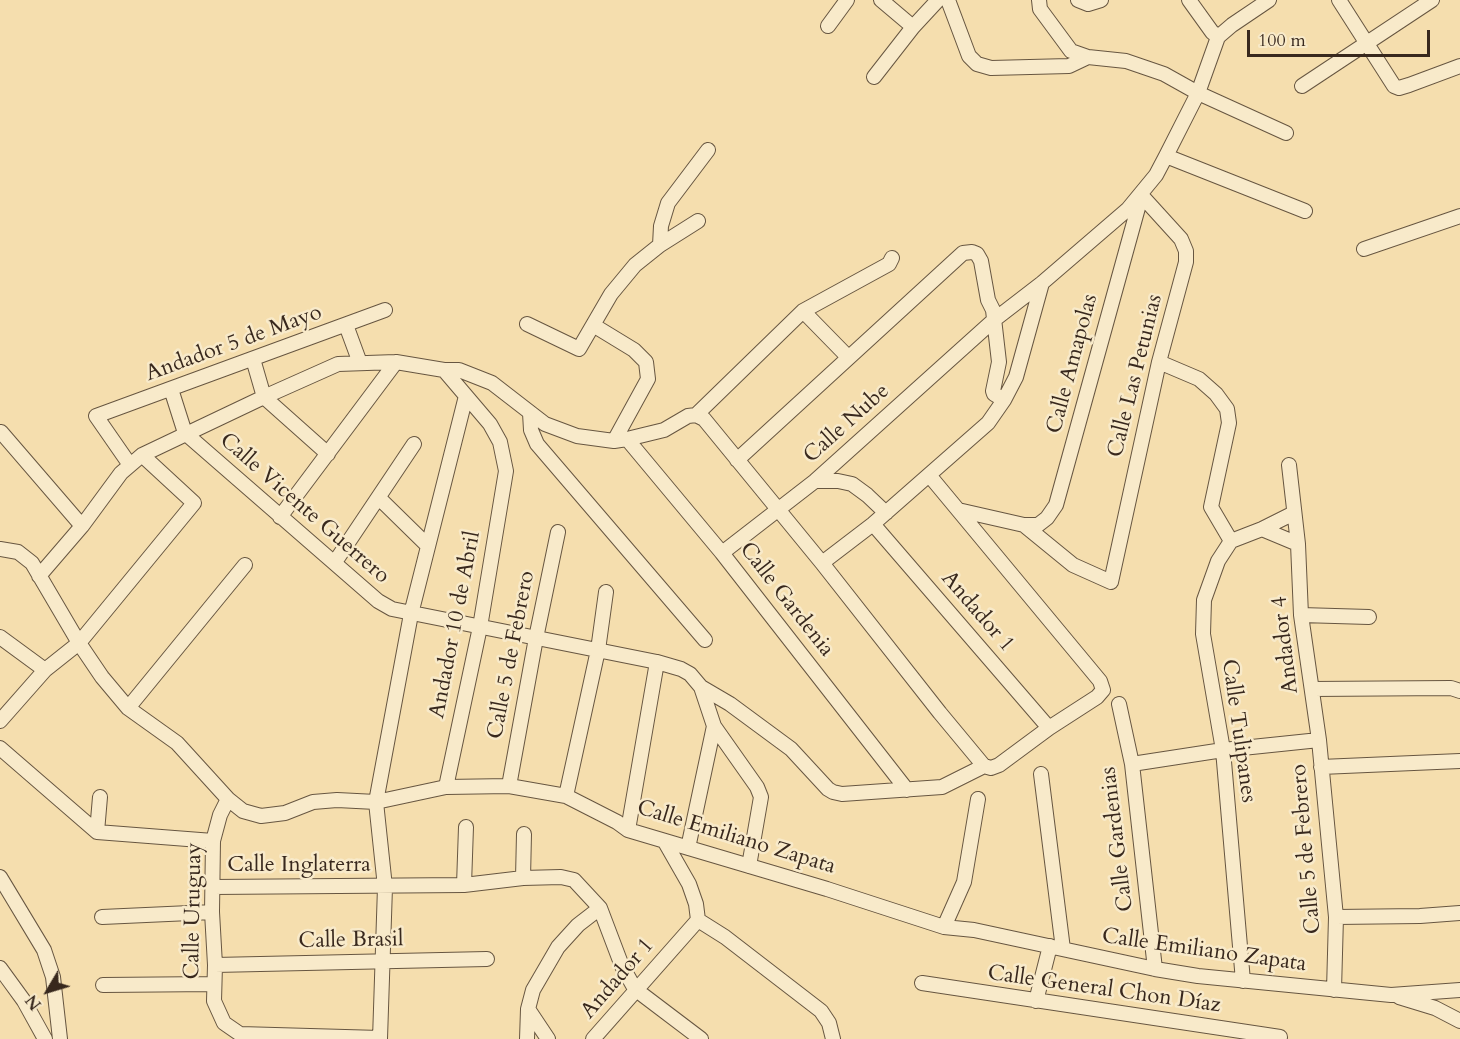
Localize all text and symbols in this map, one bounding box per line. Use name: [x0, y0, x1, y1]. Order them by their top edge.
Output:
scale bar: [1250, 18, 1433, 56]
text: 100 m: [1258, 28, 1306, 53]
street label: Calle Amapolas: [1042, 291, 1104, 437]
street label: Calle Las Petunias: [1103, 292, 1169, 460]
street label: Andador 5 de Mayo: [142, 300, 326, 388]
street label: Calle Nube: [799, 379, 895, 469]
street label: Calle Vicente Guerrero: [214, 428, 394, 590]
street label: Andador 10 de Abril: [425, 529, 487, 721]
street label: Calle Gardenia: [733, 537, 839, 663]
street label: Andador 1: [935, 566, 1019, 658]
street label: Calle 5 de Febrero: [483, 569, 541, 741]
street label: Andador 4: [1267, 595, 1305, 695]
street label: Calle Tulipanes: [1215, 658, 1261, 804]
street label: Calle 5 de Febrero: [1286, 763, 1328, 935]
street label: Calle Gardenias: [1096, 765, 1140, 913]
street label: Calle Emiliano Zapata: [634, 795, 838, 881]
street label: Calle Uruguay: [180, 842, 208, 980]
street label: Calle Inglaterra: [227, 853, 371, 879]
street label: Calle Emiliano Zapata: [1100, 924, 1308, 978]
street label: Calle Brasil: [298, 927, 404, 955]
street label: Andador 1: [576, 933, 660, 1025]
north arrow: [18, 961, 78, 1021]
street label: Calle General Chon Díaz: [986, 961, 1222, 1019]
text: N: [21, 990, 47, 1014]

